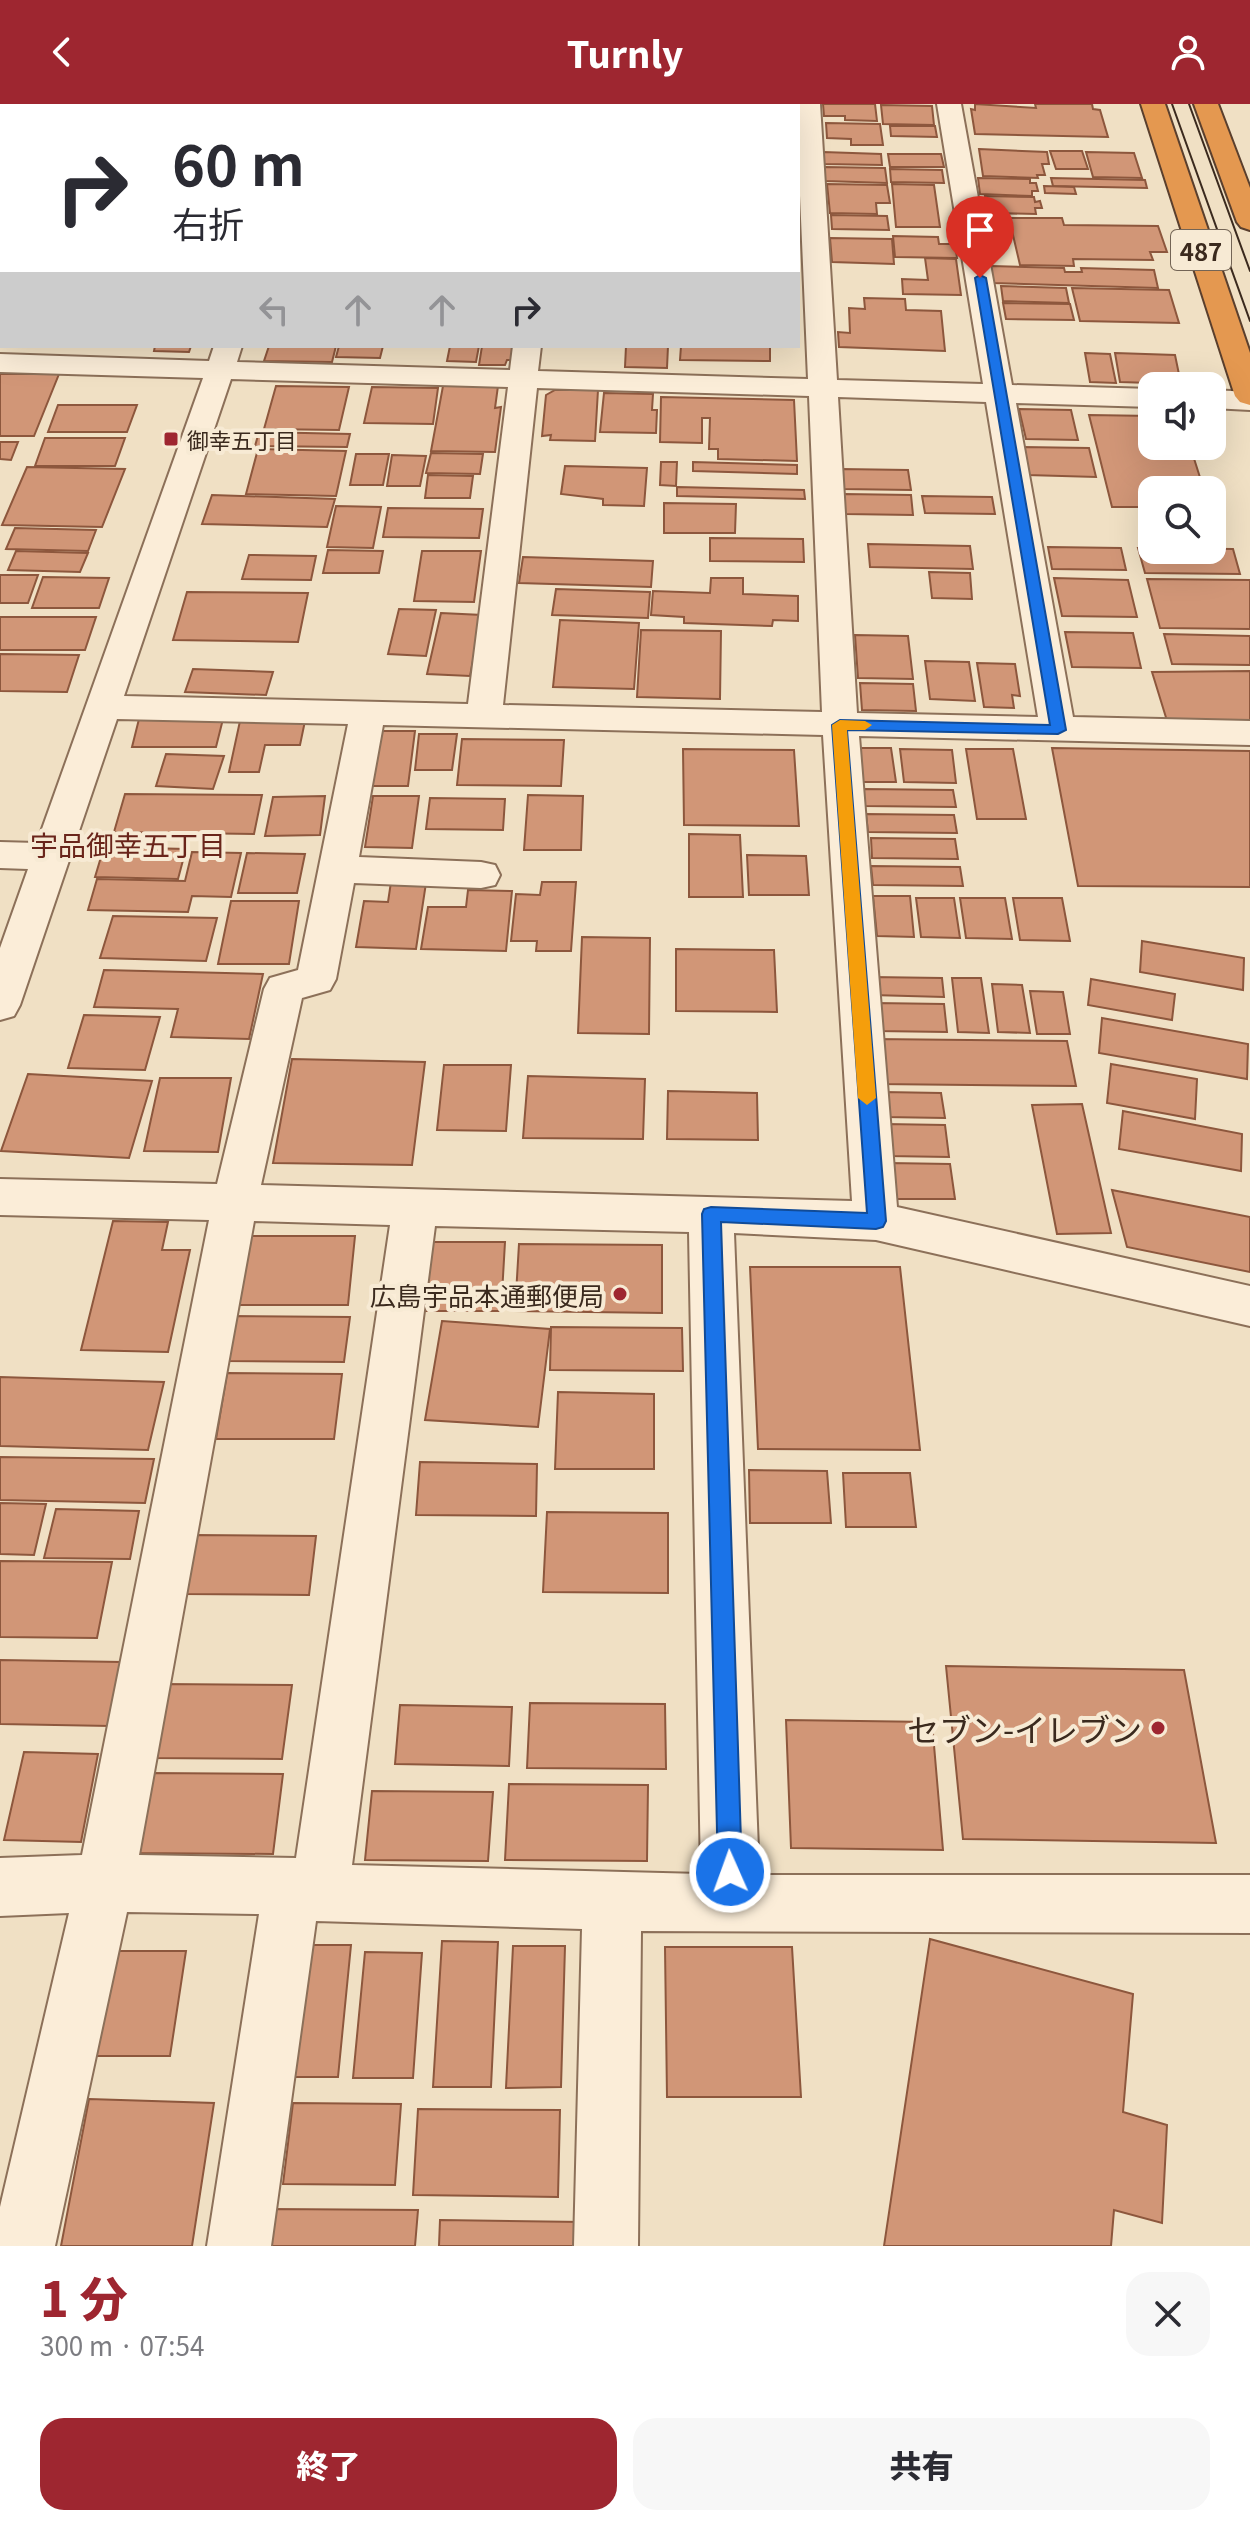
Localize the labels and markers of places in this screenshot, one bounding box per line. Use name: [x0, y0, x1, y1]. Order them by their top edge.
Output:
pin: [946, 196, 1014, 278]
place label: 御幸五丁目: [187, 423, 297, 455]
marker: 御幸五丁目: [162, 430, 180, 448]
place label: 広島宇品本通郵便局: [370, 1276, 604, 1313]
marker: 広島宇品本通郵便局: [611, 1285, 629, 1303]
place label: セブン-イレブン: [907, 1705, 1142, 1751]
marker: セブン-イレブン: [1149, 1719, 1167, 1737]

